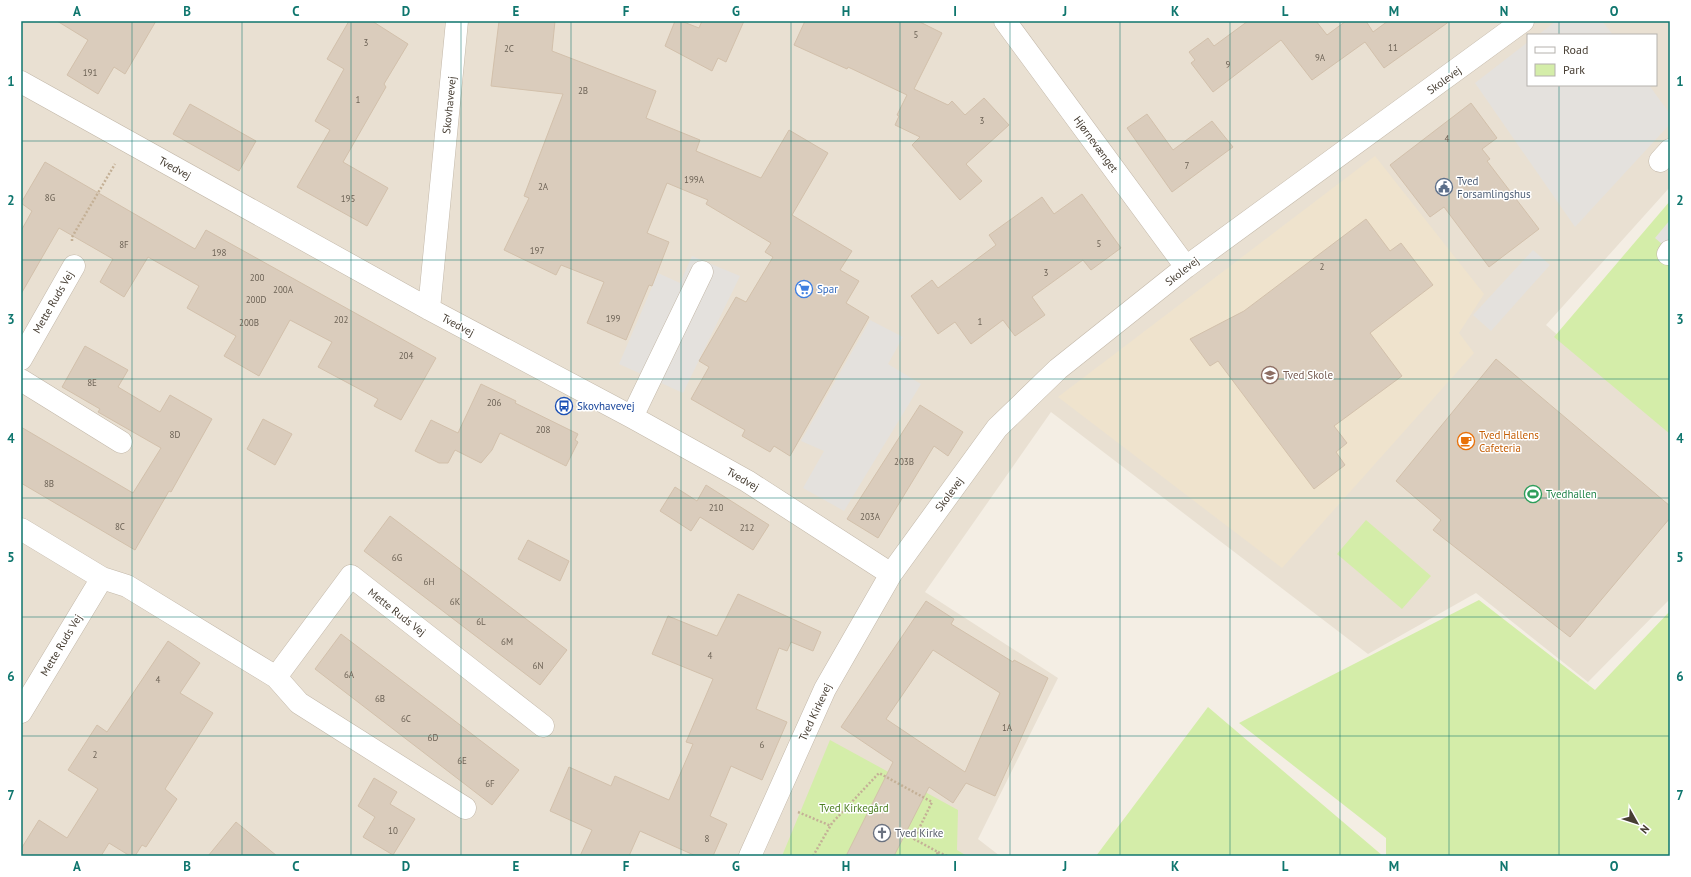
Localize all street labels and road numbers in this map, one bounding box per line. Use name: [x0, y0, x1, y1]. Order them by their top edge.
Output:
street label: Skolevej: [1424, 63, 1464, 97]
street label: Skovhavevej: [439, 75, 459, 134]
street label: Hjørnevænget: [1071, 113, 1121, 175]
street label: Tvedvej: [156, 153, 194, 183]
street label: Skolevej: [1162, 253, 1202, 289]
street label: Mette Ruds Vej: [29, 268, 77, 336]
street label: Tvedvej: [439, 311, 477, 339]
street label: Tvedvej: [724, 464, 762, 494]
street label: Skolevej: [932, 474, 966, 514]
street label: Mette Ruds Vej: [365, 585, 429, 639]
street label: Mette Ruds Vej: [37, 611, 85, 679]
street label: Tved Kirkevej: [796, 681, 834, 743]

